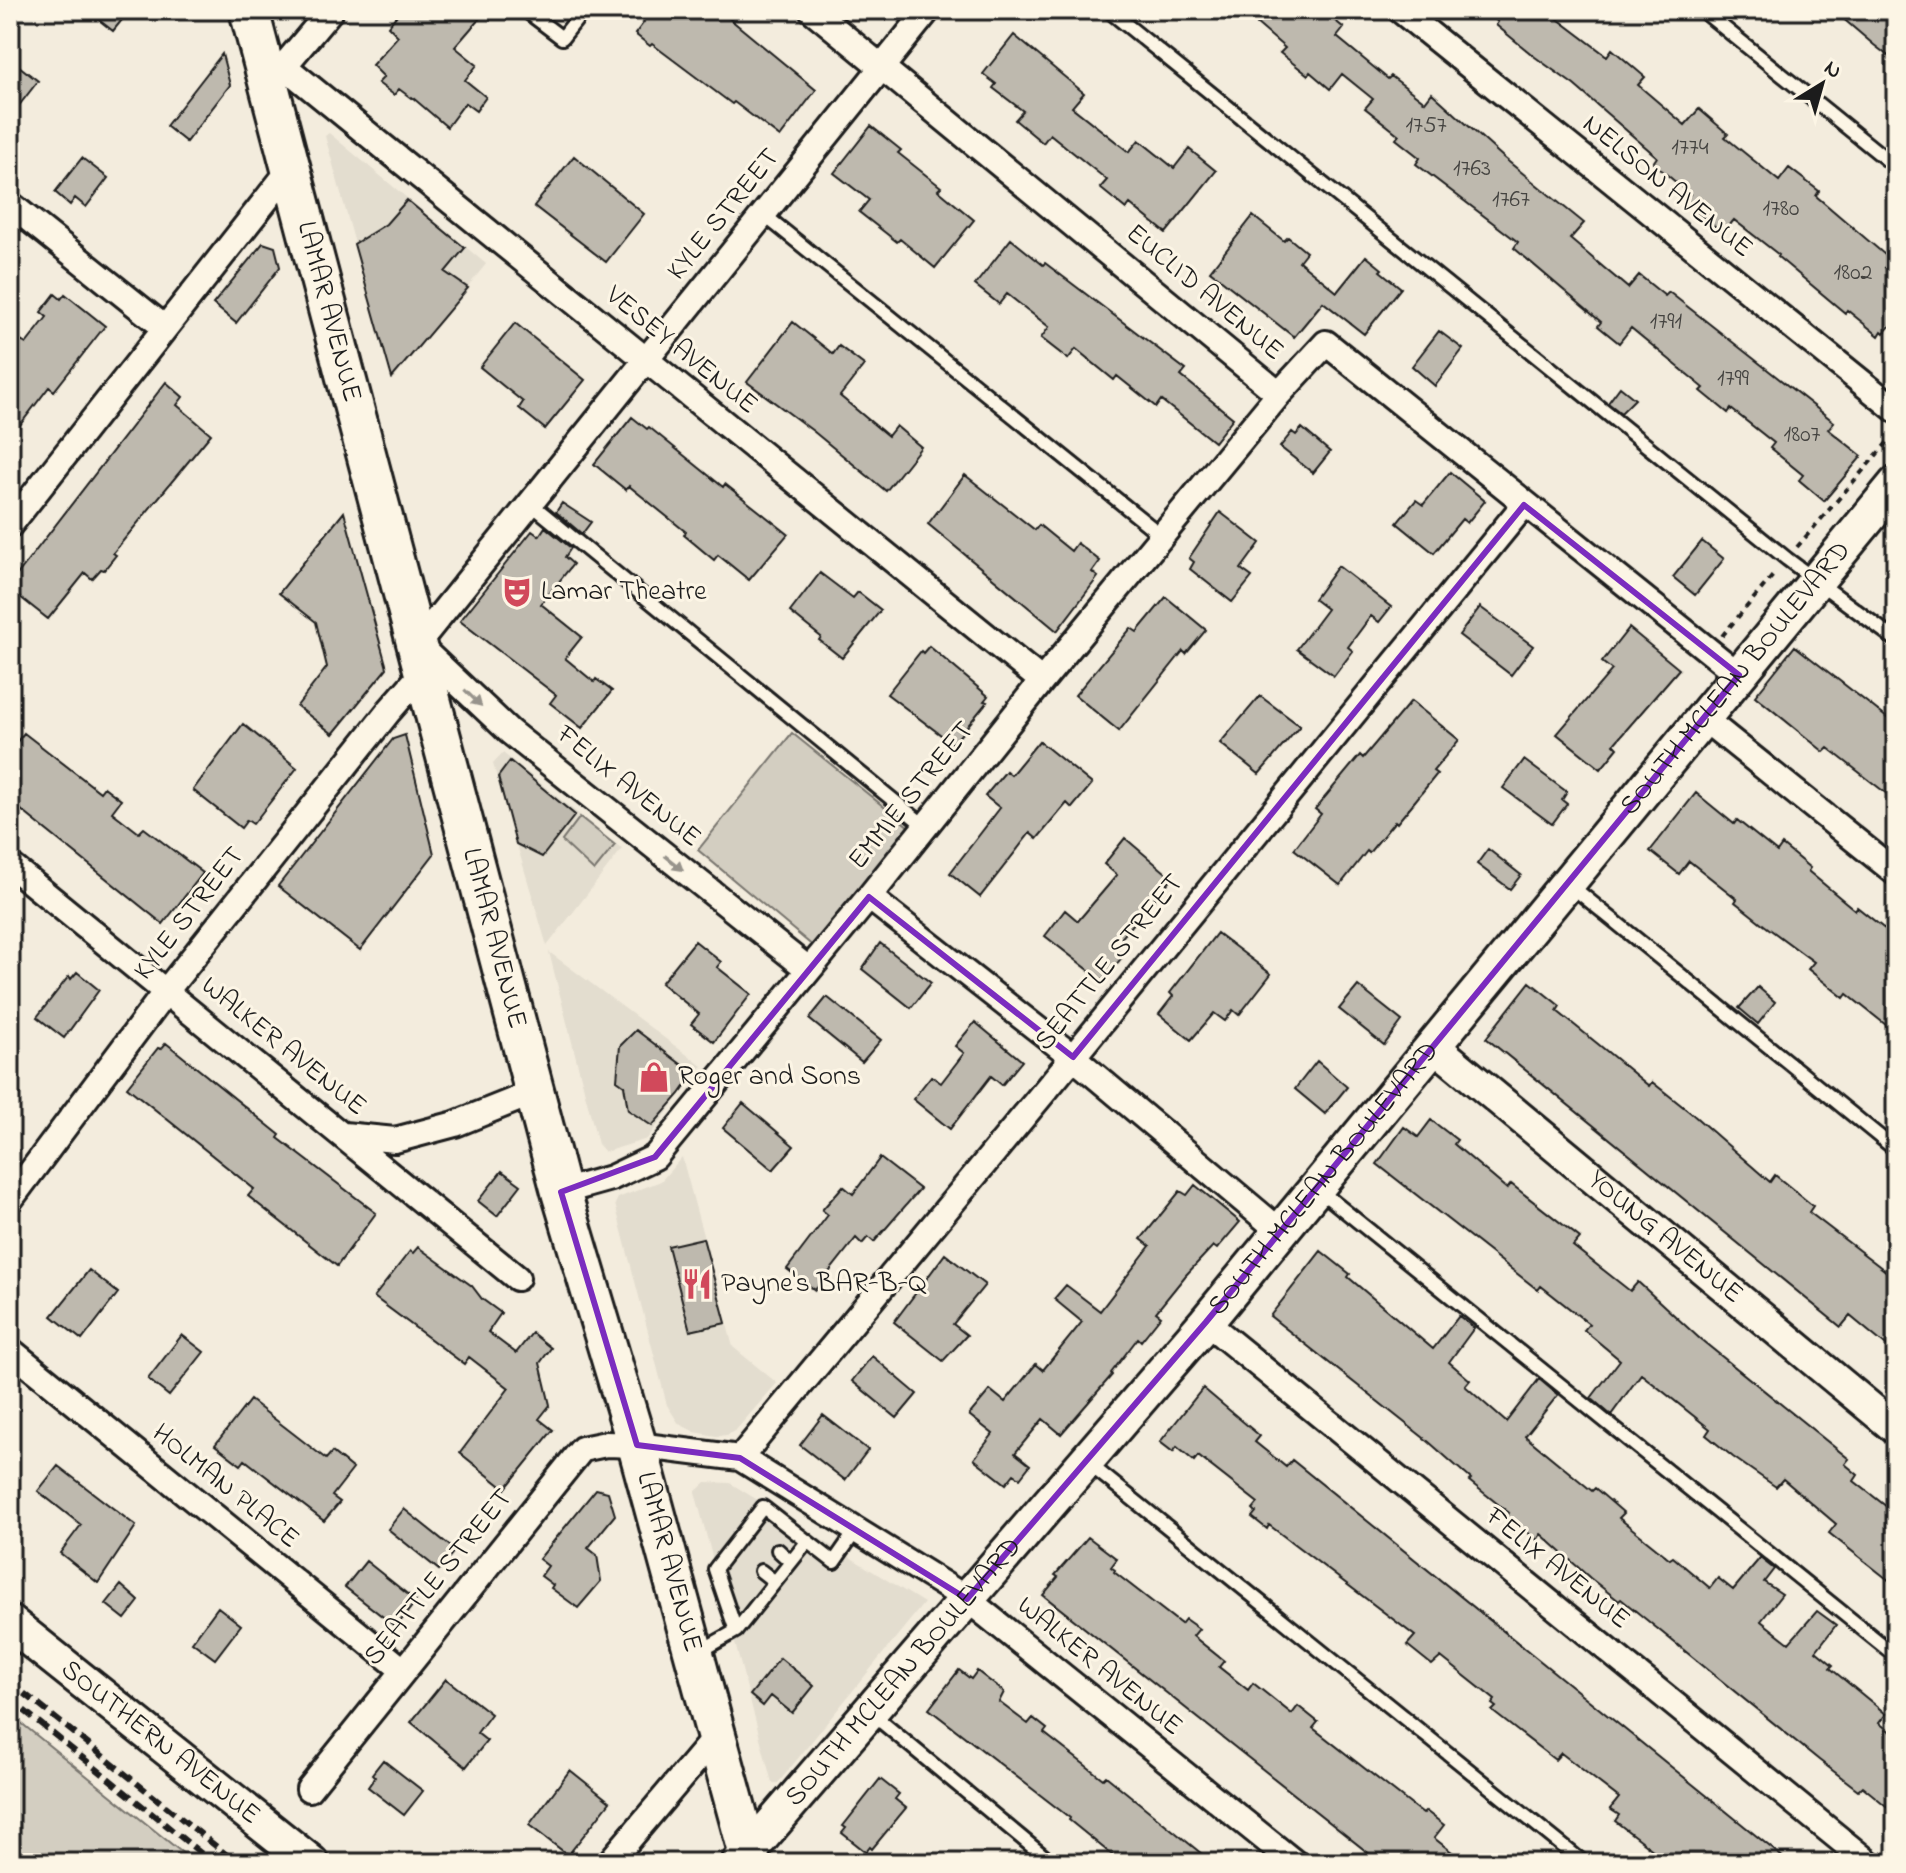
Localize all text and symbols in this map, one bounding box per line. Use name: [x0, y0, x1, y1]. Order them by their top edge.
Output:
north arrow: [1782, 44, 1862, 124]
text: N: [1817, 53, 1848, 88]
street label: NELSON AVENUE: [1573, 105, 1761, 269]
house number: 1757: [1405, 109, 1447, 144]
house number: 1774: [1671, 131, 1709, 166]
street label: KYLE STREET: [658, 140, 790, 290]
house number: 1763: [1453, 152, 1491, 187]
house number: 1767: [1492, 183, 1530, 218]
house number: 1780: [1763, 192, 1799, 227]
street label: EUCLID AVENUE: [1116, 214, 1292, 372]
street label: LAMAR AVENUE: [285, 217, 372, 407]
house number: 1802: [1834, 256, 1873, 291]
street label: VESEY AVENUE: [595, 276, 766, 425]
house number: 1791: [1650, 305, 1683, 340]
house number: 1799: [1717, 362, 1750, 397]
house number: 1807: [1784, 418, 1821, 453]
street label: SOUTH MCLEAN BOULEVARD: [1610, 532, 1861, 825]
place label: Lamar Theatre: [541, 572, 707, 613]
theatre icon: Lamar Theatre: [500, 575, 534, 609]
one-way arrow: [463, 688, 482, 706]
street label: EMMIE STREET: [839, 713, 985, 879]
street label: FELIX AVENUE: [546, 715, 709, 858]
street label: KYLE STREET: [125, 838, 255, 990]
street label: LAMAR AVENUE: [451, 843, 537, 1033]
one-way arrow: [664, 854, 684, 870]
street label: SEATTLE STREET: [1025, 865, 1195, 1061]
street label: WALKER AVENUE: [191, 967, 375, 1127]
street label: SOUTH MCLEAN BOULEVARD: [1198, 1033, 1449, 1325]
place label: Roger and Sons: [678, 1057, 861, 1098]
shop icon: Roger and Sons: [637, 1060, 671, 1094]
street label: YOUNG AVENUE: [1578, 1161, 1752, 1314]
place label: Payne's BAR-B-Q: [721, 1264, 927, 1305]
restaurant icon: Payne's BAR-B-Q: [680, 1267, 714, 1301]
street label: HOLMAN PLACE: [142, 1415, 308, 1559]
street label: LAMAR AVENUE: [625, 1467, 713, 1657]
street label: SEATTLE STREET: [354, 1480, 524, 1676]
street label: FELIX AVENUE: [1475, 1497, 1638, 1640]
street label: SOUTH MCLEAN BOULEVARD: [775, 1528, 1032, 1816]
street label: WALKER AVENUE: [1007, 1587, 1191, 1747]
street label: SOUTHERN AVENUE: [51, 1650, 269, 1835]

